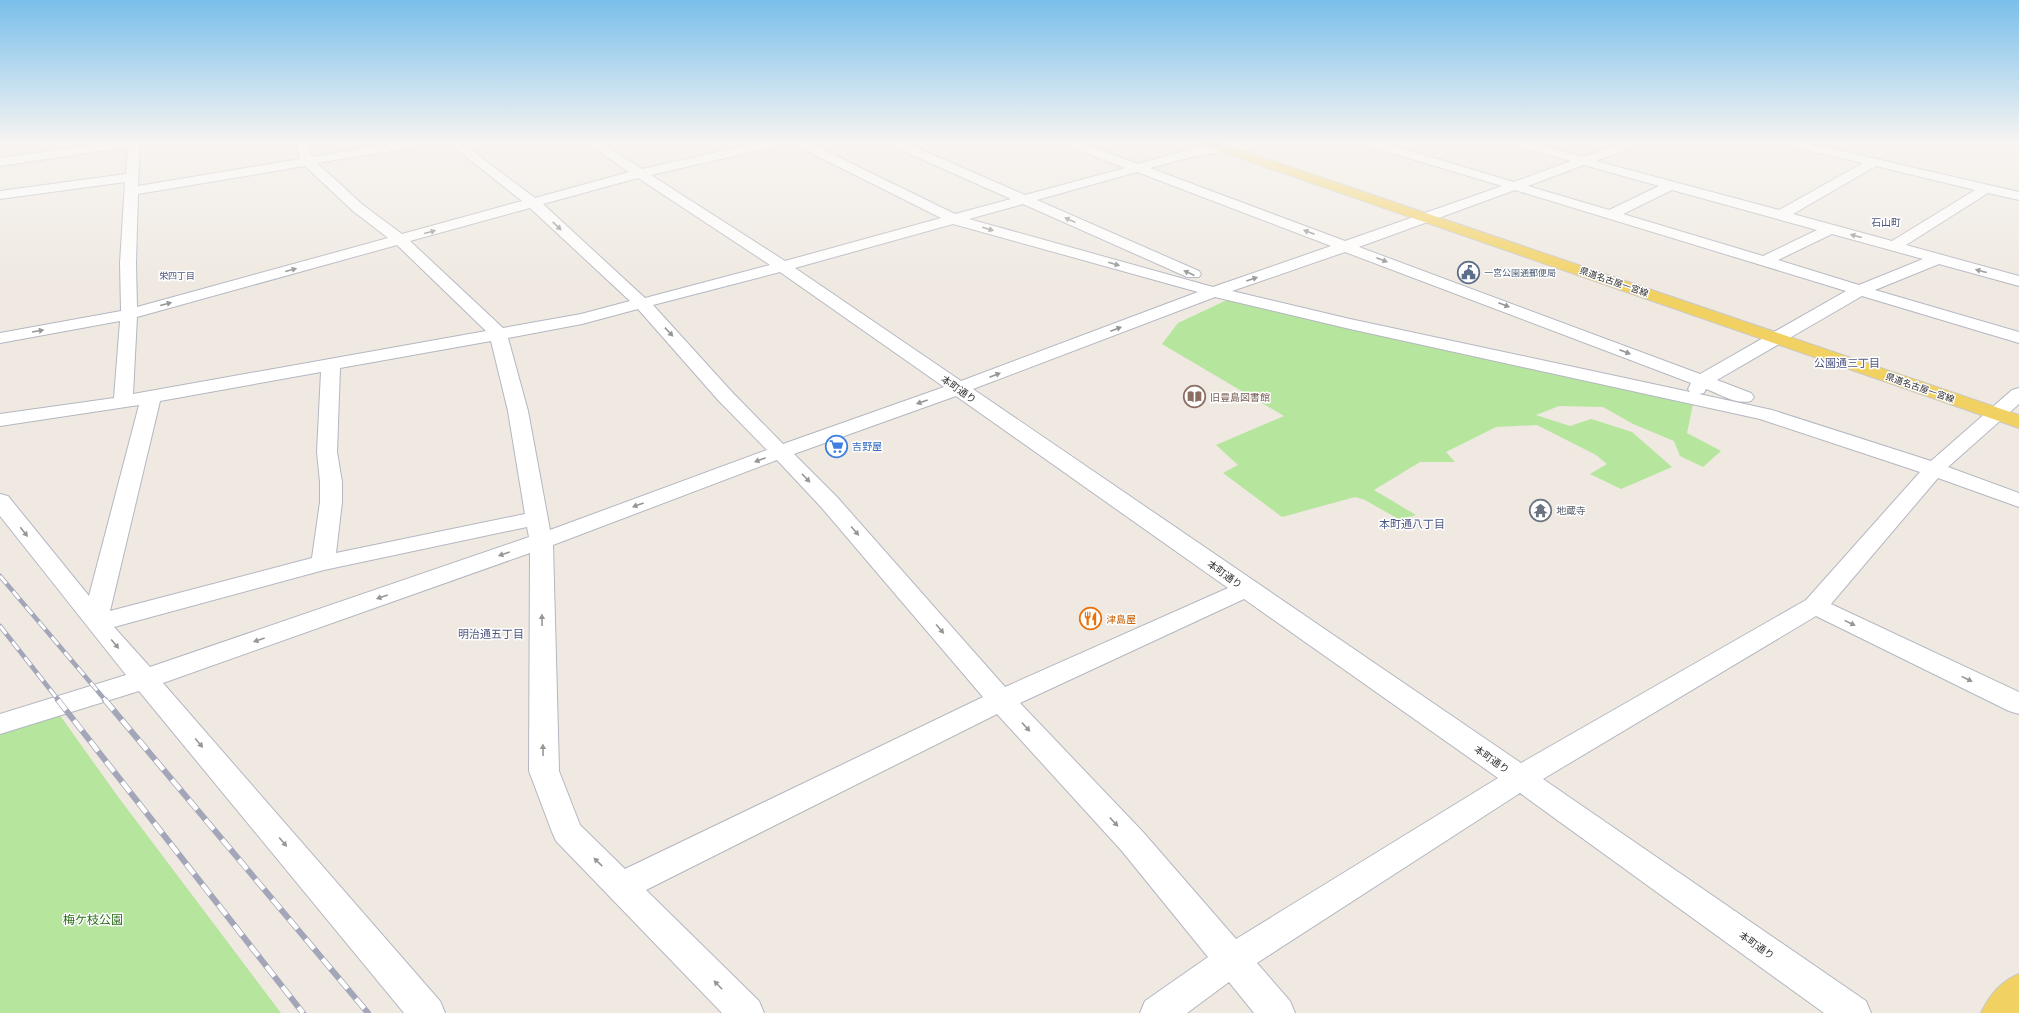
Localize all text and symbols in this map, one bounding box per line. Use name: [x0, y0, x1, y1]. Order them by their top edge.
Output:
district label: 石山町: [1871, 216, 1901, 228]
one-way arrow: [1065, 217, 1076, 223]
one-way arrow: [552, 221, 562, 231]
one-way arrow: [983, 226, 995, 232]
one-way arrow: [424, 229, 436, 235]
one-way arrow: [1303, 229, 1315, 235]
one-way arrow: [1850, 233, 1862, 239]
one-way arrow: [1377, 257, 1389, 263]
public building icon: 一宮公園通郵便局: [1456, 260, 1482, 286]
one-way arrow: [1108, 261, 1120, 267]
street label: 県道名古屋一宮線: [1578, 265, 1651, 299]
one-way arrow: [285, 267, 297, 273]
place label: 一宮公園通郵便局: [1484, 267, 1556, 278]
one-way arrow: [1975, 268, 1987, 274]
district label: 栄四丁目: [159, 270, 195, 281]
one-way arrow: [1183, 270, 1195, 276]
one-way arrow: [1246, 276, 1258, 282]
one-way arrow: [160, 301, 172, 307]
one-way arrow: [1498, 303, 1510, 309]
one-way arrow: [1111, 325, 1123, 331]
one-way arrow: [32, 327, 44, 333]
one-way arrow: [665, 327, 674, 337]
one-way arrow: [1620, 349, 1632, 355]
district label: 公園通三丁目: [1814, 356, 1880, 369]
one-way arrow: [989, 371, 1001, 377]
street label: 県道名古屋一宮線: [1884, 371, 1957, 405]
street label: 本町通り: [939, 373, 979, 405]
library icon: 旧豊島図書館: [1182, 384, 1208, 410]
place label: 旧豊島図書館: [1210, 391, 1270, 403]
one-way arrow: [915, 399, 927, 405]
supermarket icon: 吉野屋: [824, 433, 850, 459]
place label: 吉野屋: [852, 440, 882, 452]
one-way arrow: [753, 457, 765, 463]
one-way arrow: [801, 473, 811, 483]
temple icon: 地蔵寺: [1528, 497, 1554, 523]
one-way arrow: [632, 503, 644, 509]
place label: 地蔵寺: [1556, 504, 1586, 516]
district label: 本町通八丁目: [1379, 517, 1445, 530]
one-way arrow: [850, 526, 859, 536]
one-way arrow: [19, 527, 28, 538]
one-way arrow: [498, 551, 510, 557]
street label: 本町通り: [1205, 557, 1245, 591]
one-way arrow: [375, 594, 387, 600]
restaurant icon: 津島屋: [1078, 606, 1104, 632]
one-way arrow: [539, 613, 545, 626]
place label: 津島屋: [1106, 613, 1136, 625]
one-way arrow: [1844, 620, 1856, 626]
one-way arrow: [935, 624, 944, 635]
district label: 明治通五丁目: [458, 627, 524, 640]
one-way arrow: [252, 637, 264, 643]
one-way arrow: [110, 639, 119, 649]
one-way arrow: [1962, 676, 1973, 682]
one-way arrow: [1021, 722, 1030, 732]
one-way arrow: [194, 738, 203, 748]
one-way arrow: [540, 743, 546, 756]
street label: 本町通り: [1472, 743, 1512, 775]
one-way arrow: [1110, 817, 1119, 827]
one-way arrow: [278, 837, 287, 847]
one-way arrow: [593, 857, 603, 867]
park label: 梅ケ枝公園: [63, 912, 123, 926]
street label: 本町通り: [1737, 929, 1777, 961]
one-way arrow: [714, 980, 723, 990]

